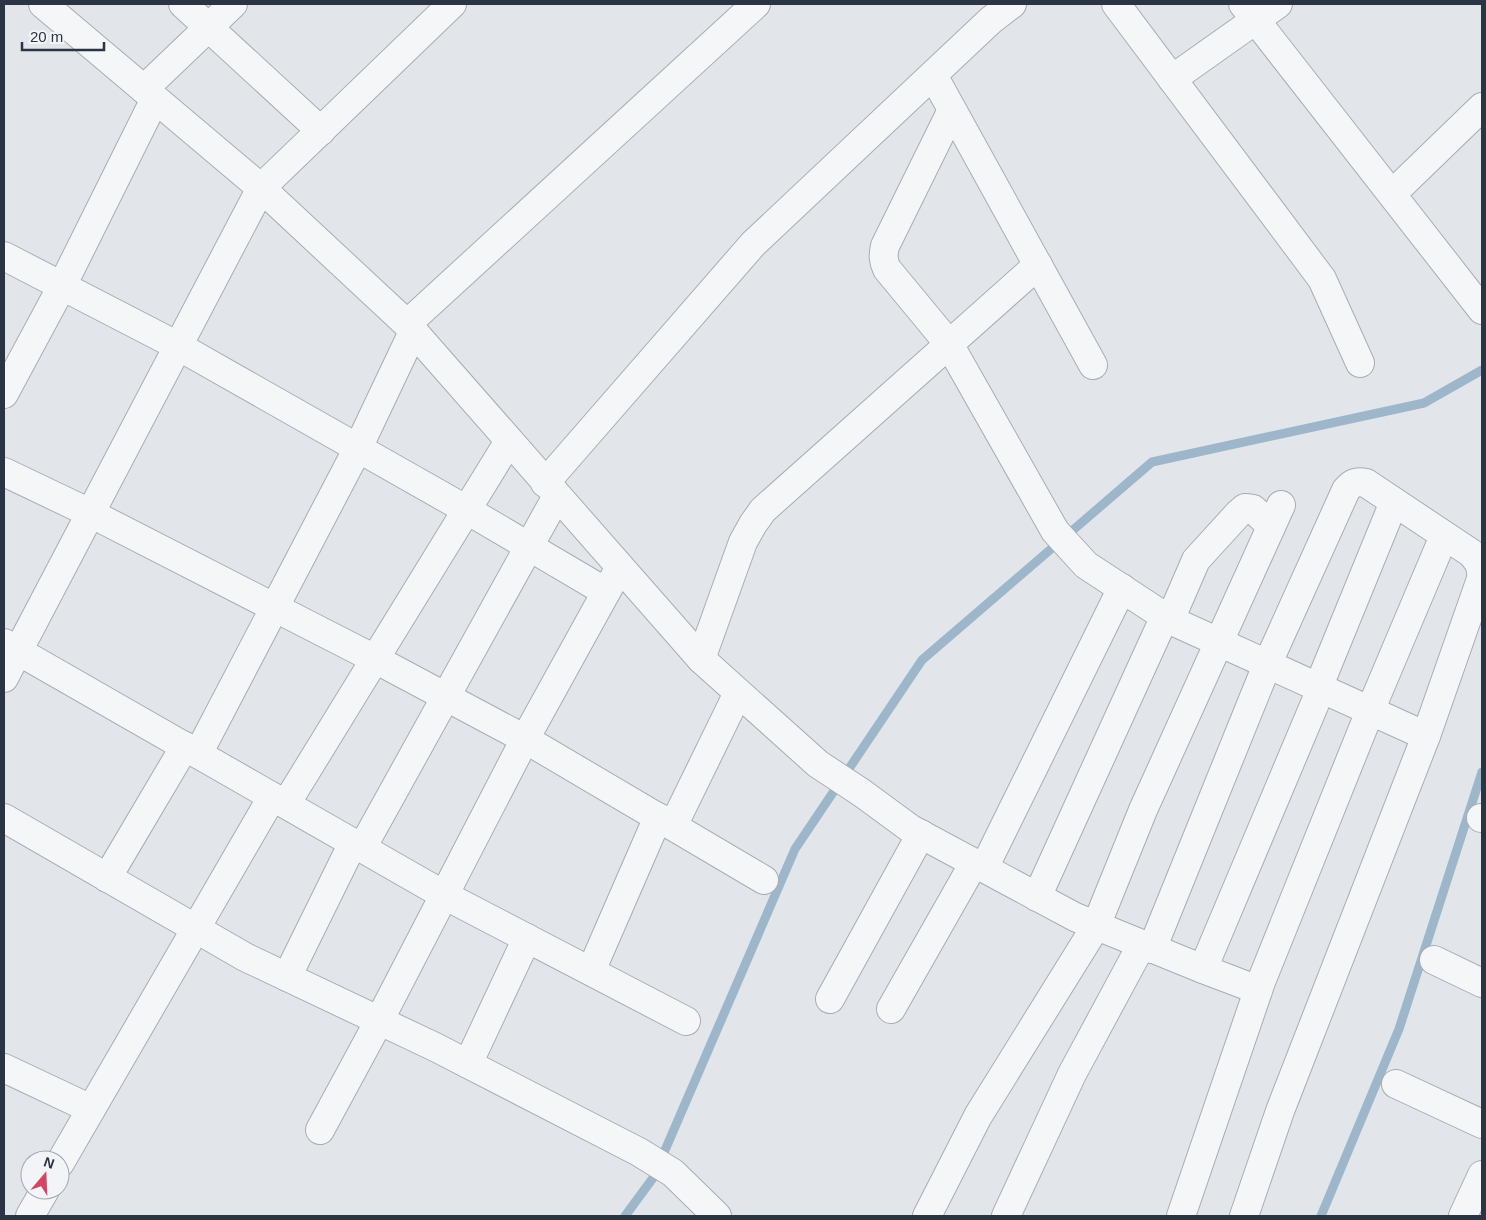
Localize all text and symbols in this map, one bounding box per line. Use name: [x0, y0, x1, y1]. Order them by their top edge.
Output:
scale bar: [22, 20, 105, 52]
text: 20 m: [30, 28, 63, 45]
north arrow: [20, 1150, 70, 1200]
text: N: [42, 1153, 57, 1172]

